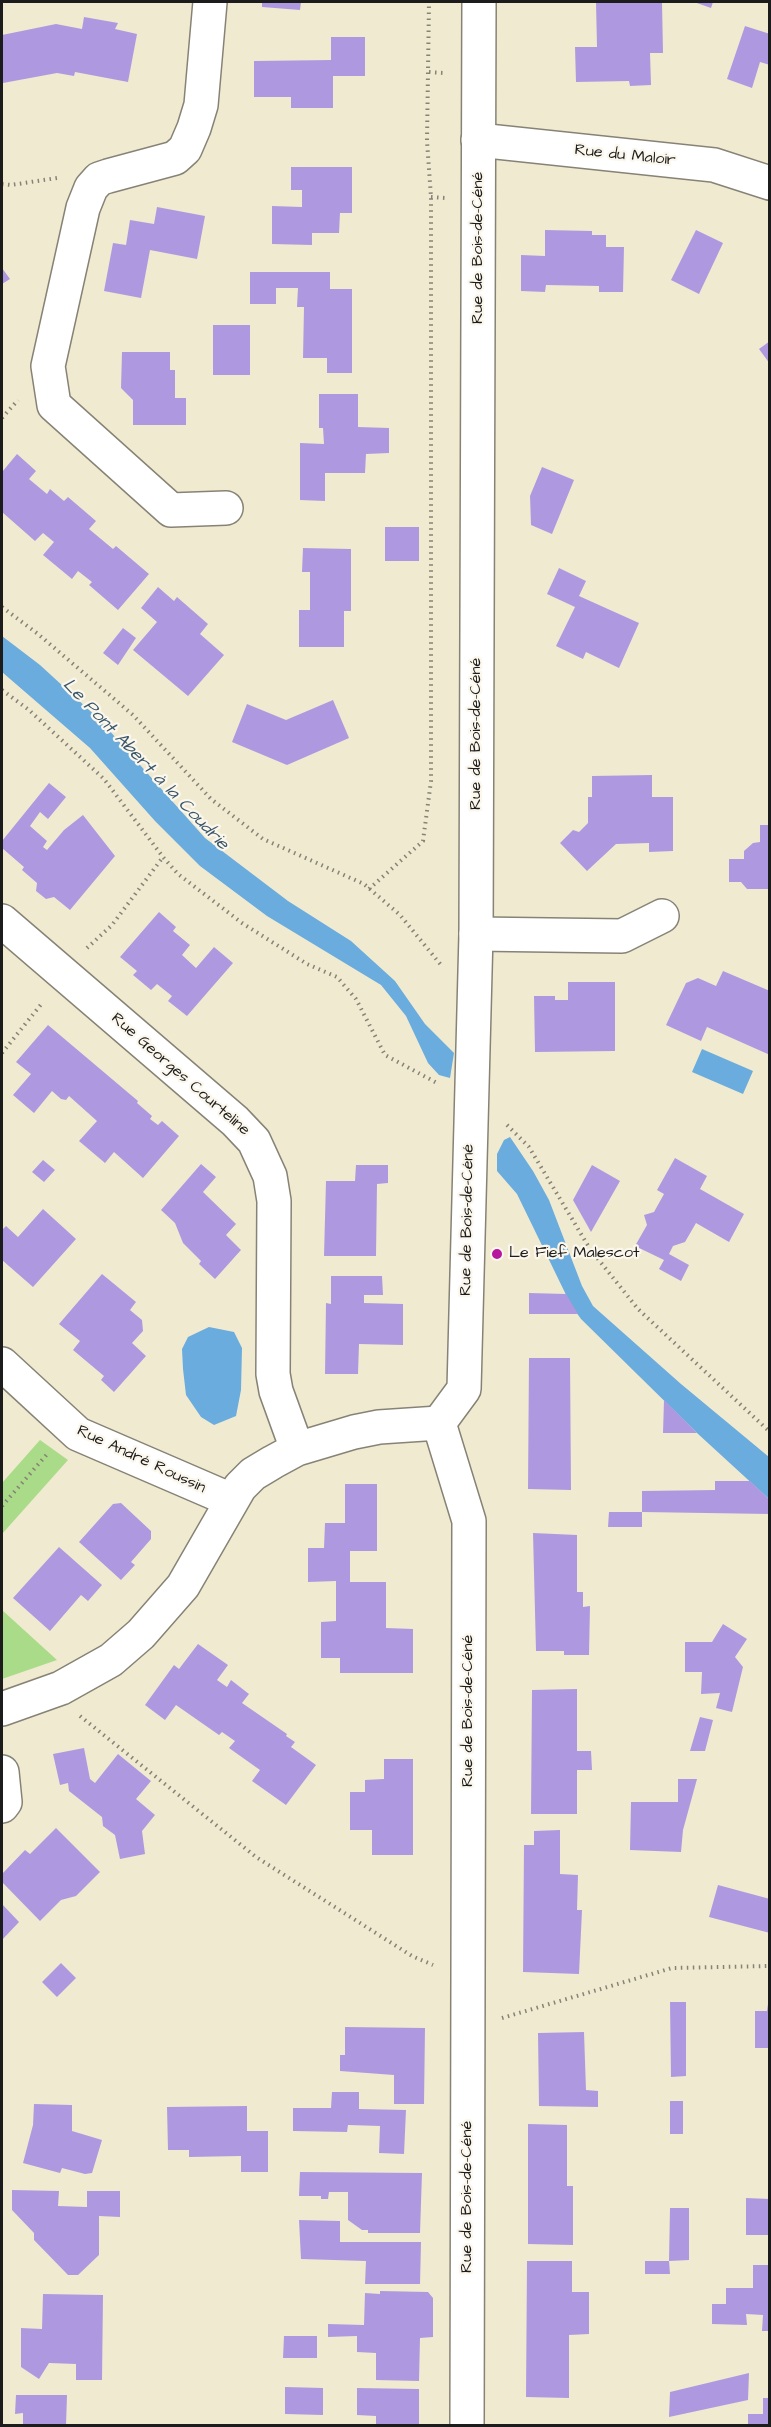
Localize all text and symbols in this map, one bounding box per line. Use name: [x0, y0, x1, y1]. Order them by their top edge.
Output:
street label: Rue du Maloir: [574, 141, 676, 171]
street label: Rue de Bois-de-Céné: [469, 172, 489, 324]
street label: Rue de Bois-de-Céné: [467, 658, 487, 810]
water label: Le Pont Abert à la Coudrie: [58, 675, 232, 855]
street label: Rue Georges Courteline: [107, 1010, 253, 1140]
street label: Rue de Bois-de-Céné: [457, 1144, 479, 1296]
place label: Le Fief Malescot: [509, 1244, 639, 1264]
marker: Le Fief Malescot: [490, 1247, 504, 1261]
street label: Rue André Roussin: [74, 1422, 208, 1498]
street label: Rue de Bois-de-Céné: [459, 1635, 479, 1787]
street label: Rue de Bois-de-Céné: [458, 2121, 478, 2273]

